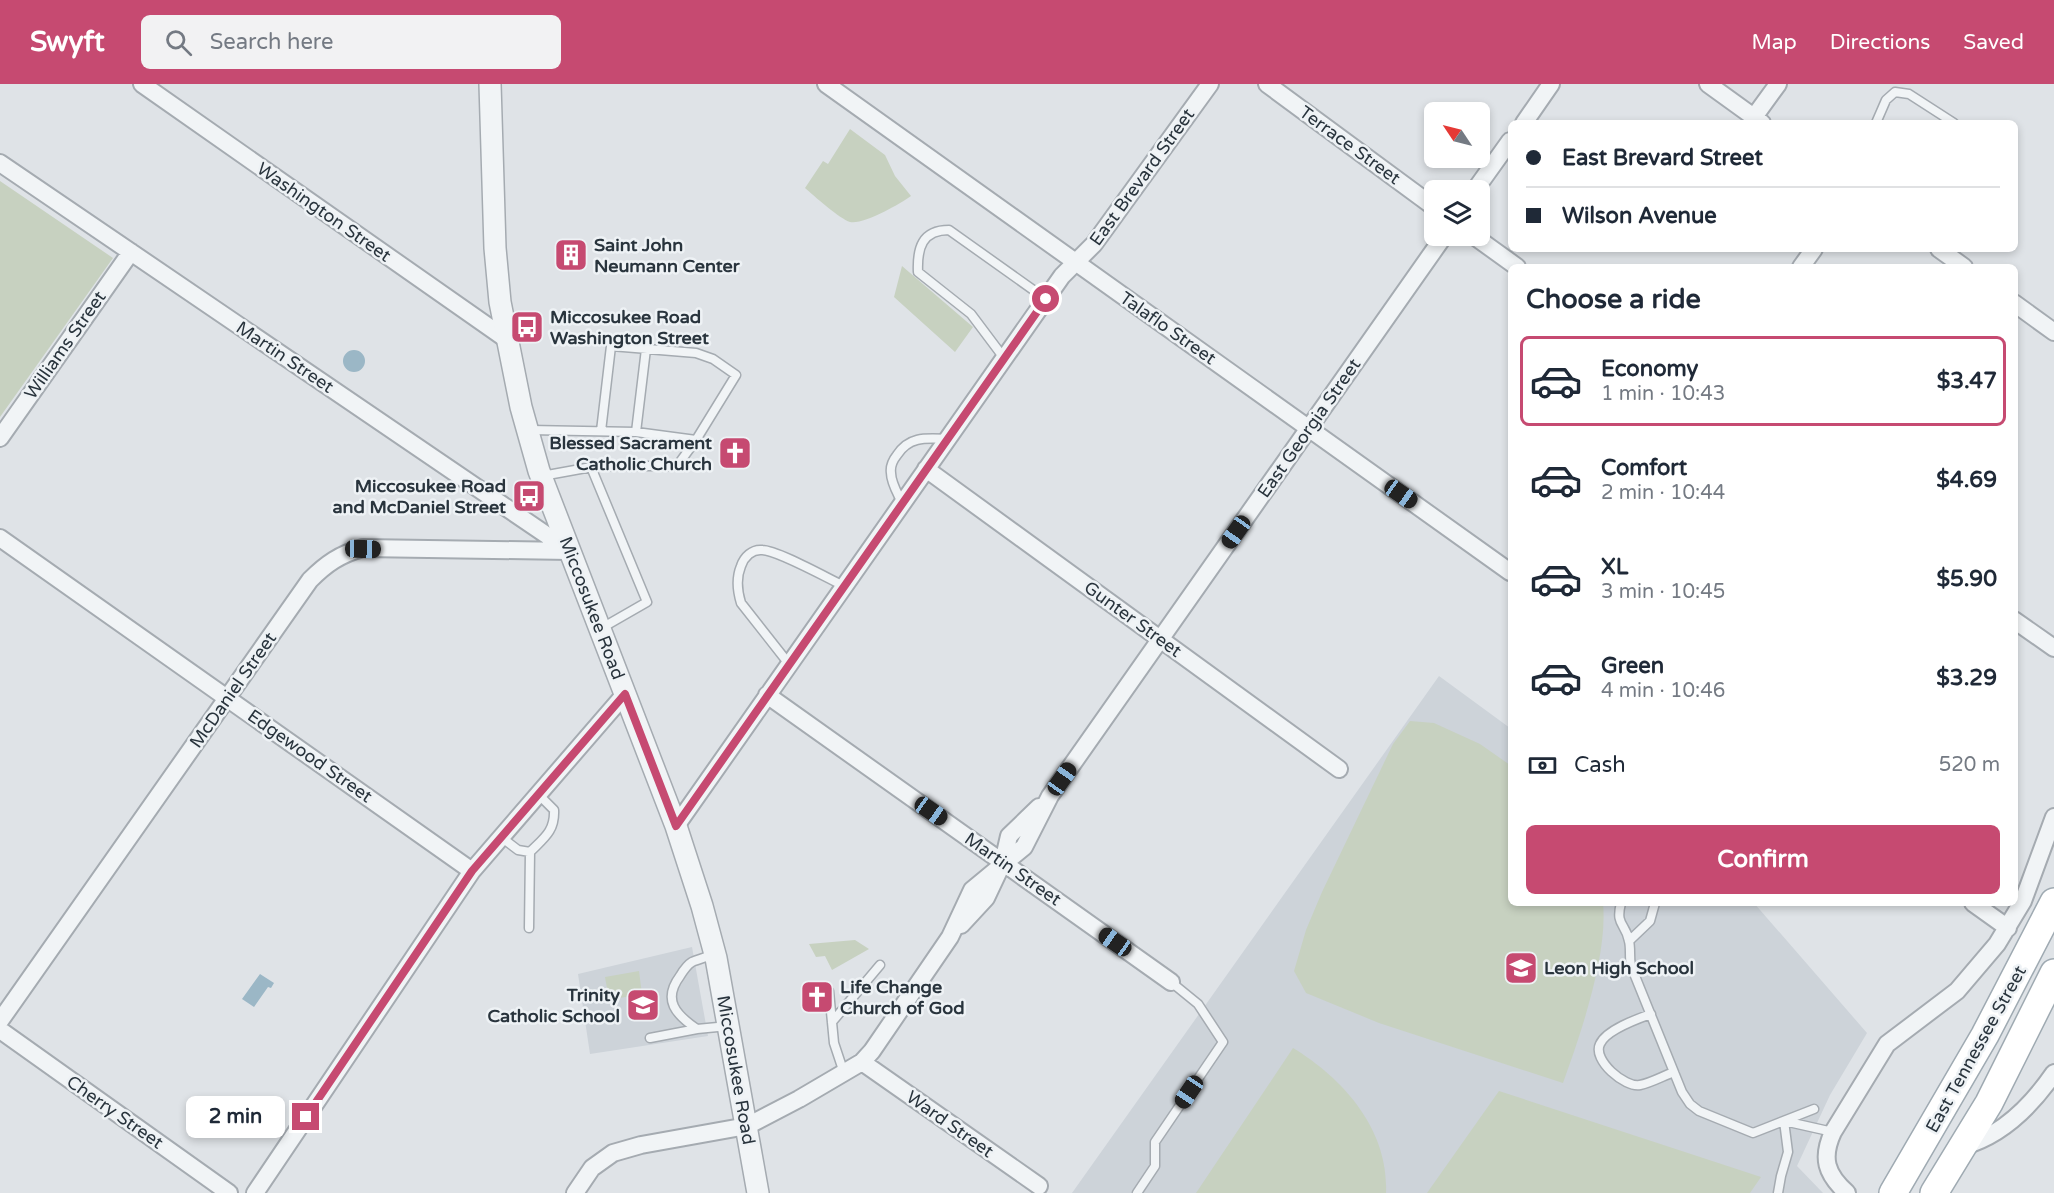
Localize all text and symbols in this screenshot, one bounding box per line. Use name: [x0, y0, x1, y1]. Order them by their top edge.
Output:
search box: [141, 15, 561, 69]
text: Swyft: [30, 25, 105, 59]
icon: search: [162, 26, 195, 59]
text: Search here: [210, 29, 333, 55]
text: Map: [1751, 30, 1797, 55]
text: Directions: [1830, 30, 1930, 55]
text: Saved: [1963, 30, 2024, 55]
street label: Terrace Street: [1295, 101, 1405, 189]
north arrow: [1424, 102, 1490, 168]
map controls: [1424, 102, 1490, 246]
street label: East Brevard Street: [1085, 104, 1199, 250]
text: East Brevard Street: [1562, 145, 1763, 171]
street label: Washington Street: [253, 157, 395, 267]
button: layers: [1424, 180, 1490, 246]
text: Wilson Avenue: [1562, 203, 1717, 229]
place label: Saint John Neumann Center: [594, 234, 741, 277]
building icon: Saint John Neumann Center: [553, 237, 589, 273]
text: Choose a ride: [1526, 283, 1701, 316]
route start: [1032, 285, 1059, 312]
street label: Williams Street: [19, 286, 111, 403]
street label: Talaflo Street: [1116, 287, 1220, 369]
place label: Miccosukee Road Washington Street: [550, 306, 709, 349]
bus stop icon: Miccosukee Road Washington Street: [509, 309, 545, 345]
street label: Martin Street: [232, 316, 338, 398]
street label: East Georgia Street: [1253, 354, 1365, 502]
icon: car: [1529, 354, 1583, 408]
text: Economy: [1601, 356, 1698, 382]
text: $3.47: [1937, 368, 1997, 394]
text: 1 min · 10:43: [1601, 382, 1725, 406]
place label: Blessed Sacrament Catholic Church: [549, 432, 712, 475]
church icon: Blessed Sacrament Catholic Church: [717, 435, 753, 471]
icon: car: [1529, 453, 1583, 507]
text: Comfort: [1601, 455, 1687, 481]
text: $4.69: [1936, 467, 1997, 493]
place label: Miccosukee Road and McDaniel Street: [332, 475, 506, 518]
car: [1381, 476, 1421, 512]
bus stop icon: Miccosukee Road and McDaniel Street: [511, 478, 547, 514]
text: 2 min · 10:44: [1601, 481, 1725, 505]
car: [1218, 512, 1254, 552]
street label: Miccosukee Road: [555, 533, 629, 683]
car: [345, 540, 381, 558]
icon: car: [1529, 552, 1583, 606]
text: XL: [1601, 554, 1628, 580]
text: $5.90: [1936, 566, 1997, 592]
street label: Gunter Street: [1080, 576, 1186, 662]
text: 3 min · 10:45: [1601, 580, 1725, 604]
street label: McDaniel Street: [185, 628, 281, 752]
icon: car: [1529, 651, 1583, 705]
text: Green: [1601, 653, 1664, 679]
text: $3.29: [1936, 665, 1997, 691]
text: 4 min · 10:46: [1601, 679, 1725, 703]
street label: Edgewood Street: [243, 705, 377, 807]
icon: cash: [1526, 749, 1559, 782]
text: Cash: [1574, 752, 1626, 778]
text: 520 m: [1939, 753, 2000, 777]
car: [1044, 759, 1080, 799]
car: [911, 793, 951, 829]
button: Confirm: [1526, 825, 2000, 894]
street label: Martin Street: [960, 828, 1066, 910]
car: [1095, 924, 1135, 960]
school or university icon: Leon High School: [1503, 950, 1539, 986]
place label: Leon High School: [1544, 957, 1694, 979]
street label: East Tennessee Street: [1921, 962, 2031, 1136]
place label: Life Change Church of God: [840, 976, 965, 1019]
church icon: Life Change Church of God: [799, 979, 835, 1015]
place label: Trinity Catholic School: [488, 984, 620, 1027]
school or university icon: Trinity Catholic School: [625, 987, 661, 1023]
street label: Miccosukee Road: [712, 994, 760, 1146]
street label: Cherry Street: [62, 1071, 168, 1154]
car: [1171, 1072, 1207, 1112]
street label: Ward Street: [902, 1086, 998, 1162]
callout: 2 min: [186, 1096, 285, 1138]
route end: [292, 1103, 319, 1130]
text: 2 min: [209, 1105, 262, 1129]

